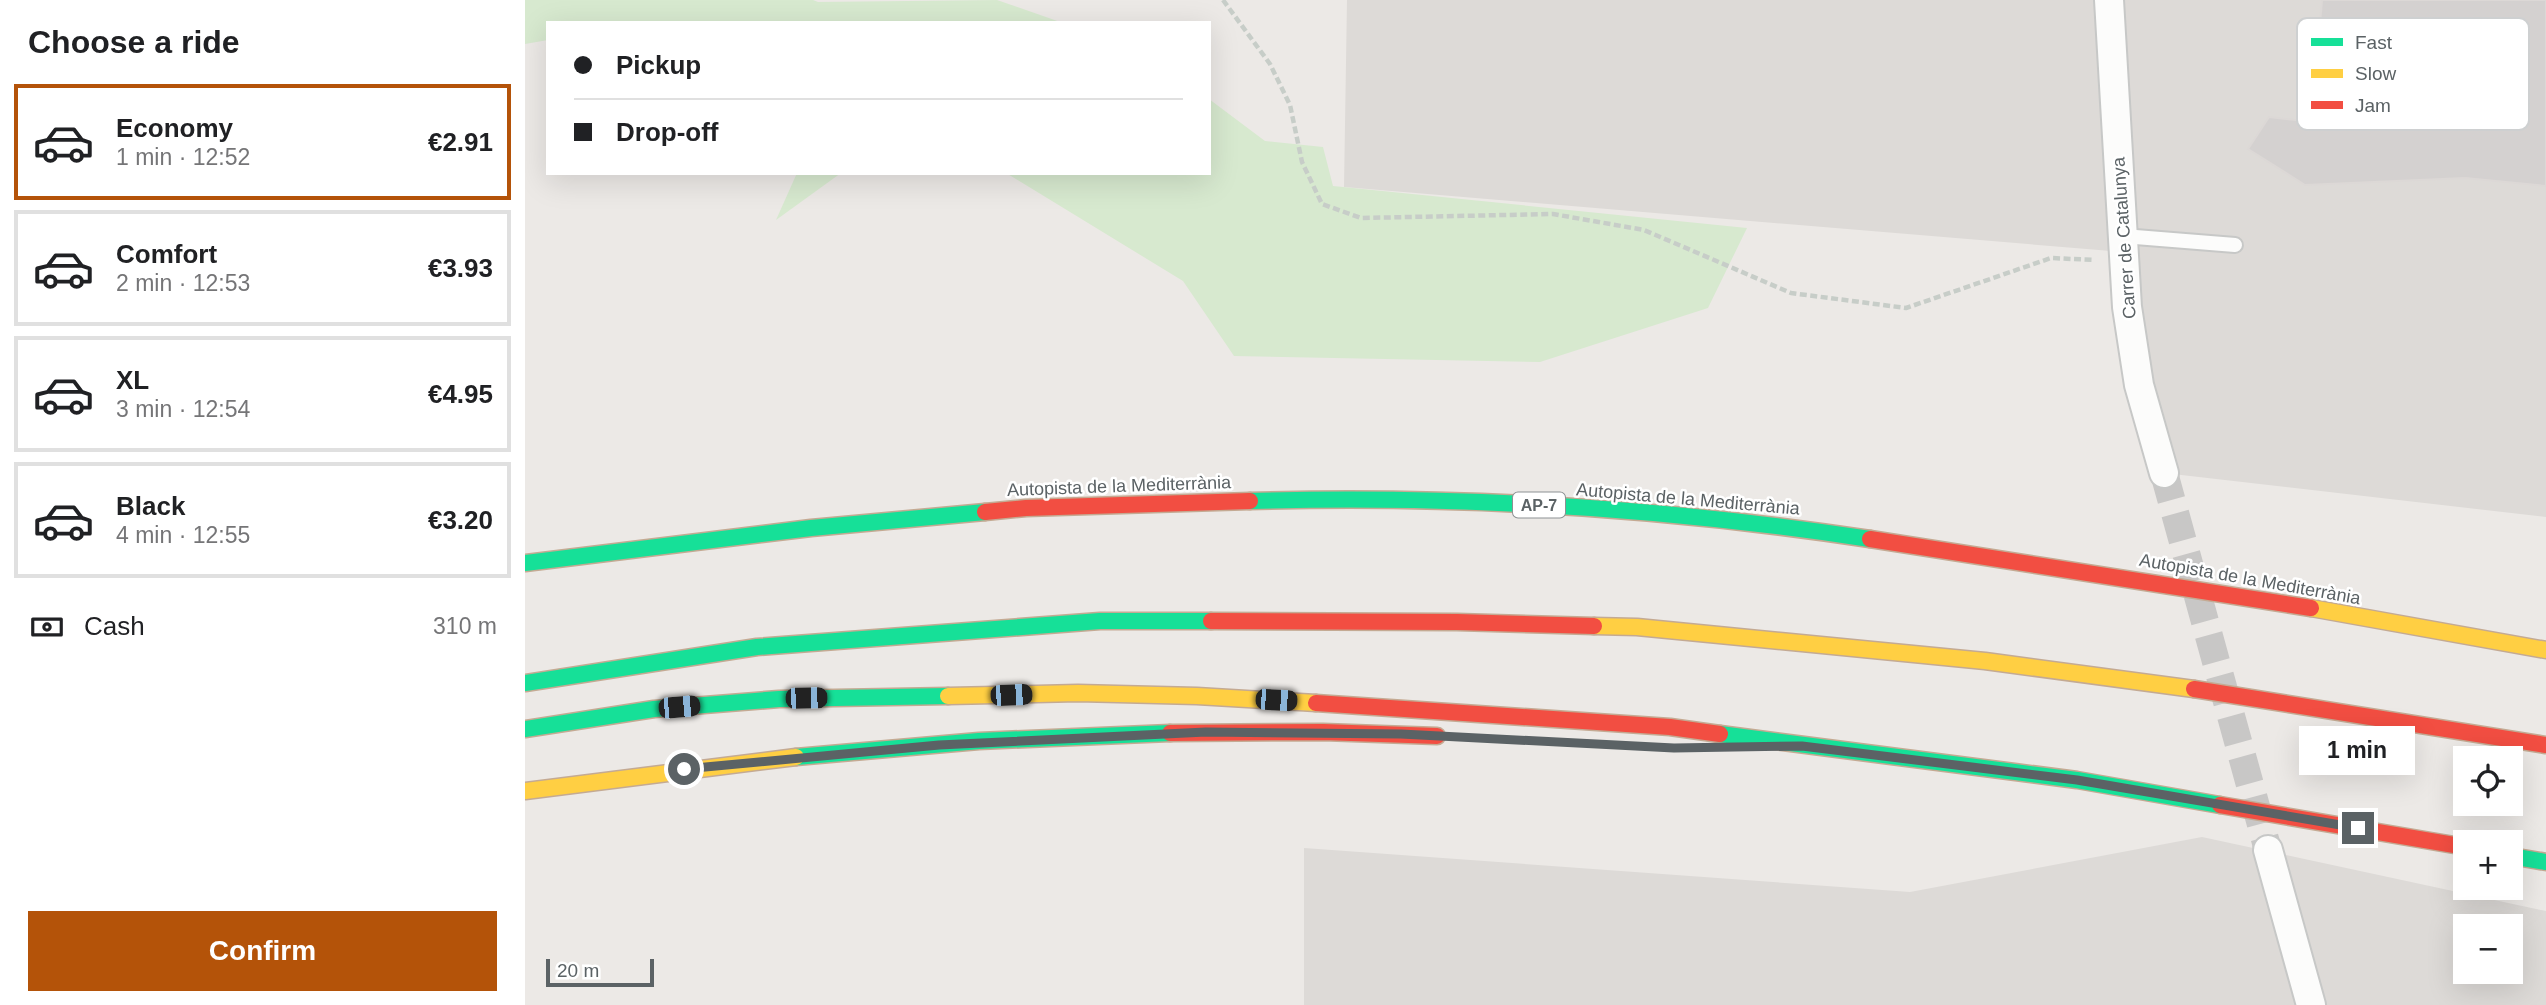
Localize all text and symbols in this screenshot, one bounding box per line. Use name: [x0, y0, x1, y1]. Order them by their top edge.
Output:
legend: [2297, 18, 2529, 130]
text: Choose a ride: [28, 24, 240, 60]
text: Fast: [2355, 32, 2393, 53]
text: Pickup: [616, 50, 701, 80]
text: Slow: [2355, 63, 2396, 84]
text: Jam: [2355, 95, 2391, 116]
icon: car: [32, 111, 95, 174]
text: Economy: [116, 113, 233, 143]
text: Drop-off: [616, 117, 719, 147]
text: €2.91: [428, 127, 493, 157]
text: 1 min · 12:52: [116, 144, 250, 170]
street label: Carrer de Catalunya: [2108, 155, 2140, 320]
icon: car: [32, 237, 95, 300]
text: Comfort: [116, 239, 217, 269]
text: €3.93: [428, 253, 493, 283]
text: 2 min · 12:53: [116, 270, 250, 296]
icon: car: [32, 363, 95, 426]
text: XL: [116, 365, 149, 395]
text: €4.95: [428, 379, 493, 409]
text: 3 min · 12:54: [116, 396, 250, 422]
street label: Autopista de la Mediterrània: [1007, 472, 1232, 500]
street label: Autopista de la Mediterrània: [1575, 479, 1801, 519]
icon: car: [32, 489, 95, 552]
text: Black: [116, 491, 185, 521]
road number: AP-7: [1513, 492, 1565, 518]
text: €3.20: [428, 505, 493, 535]
text: 4 min · 12:55: [116, 522, 250, 548]
street label: Autopista de la Mediterrània: [2138, 550, 2363, 608]
icon: cash: [28, 608, 66, 646]
text: Cash: [84, 611, 145, 641]
text: 310 m: [433, 613, 497, 639]
car: [990, 684, 1033, 706]
car: [785, 687, 828, 709]
car: [1255, 688, 1298, 712]
car: [658, 695, 701, 719]
callout: 1 min: [2300, 726, 2416, 776]
text: 1 min: [2327, 737, 2387, 763]
map controls: [2453, 746, 2523, 984]
button: locate: [2453, 746, 2523, 816]
route start: [668, 753, 700, 785]
route end: [2342, 812, 2374, 844]
button: +: [2453, 830, 2523, 900]
button: Confirm: [28, 911, 497, 991]
button: −: [2453, 914, 2523, 984]
scale bar: [546, 956, 655, 988]
text: 20 m: [557, 960, 599, 981]

